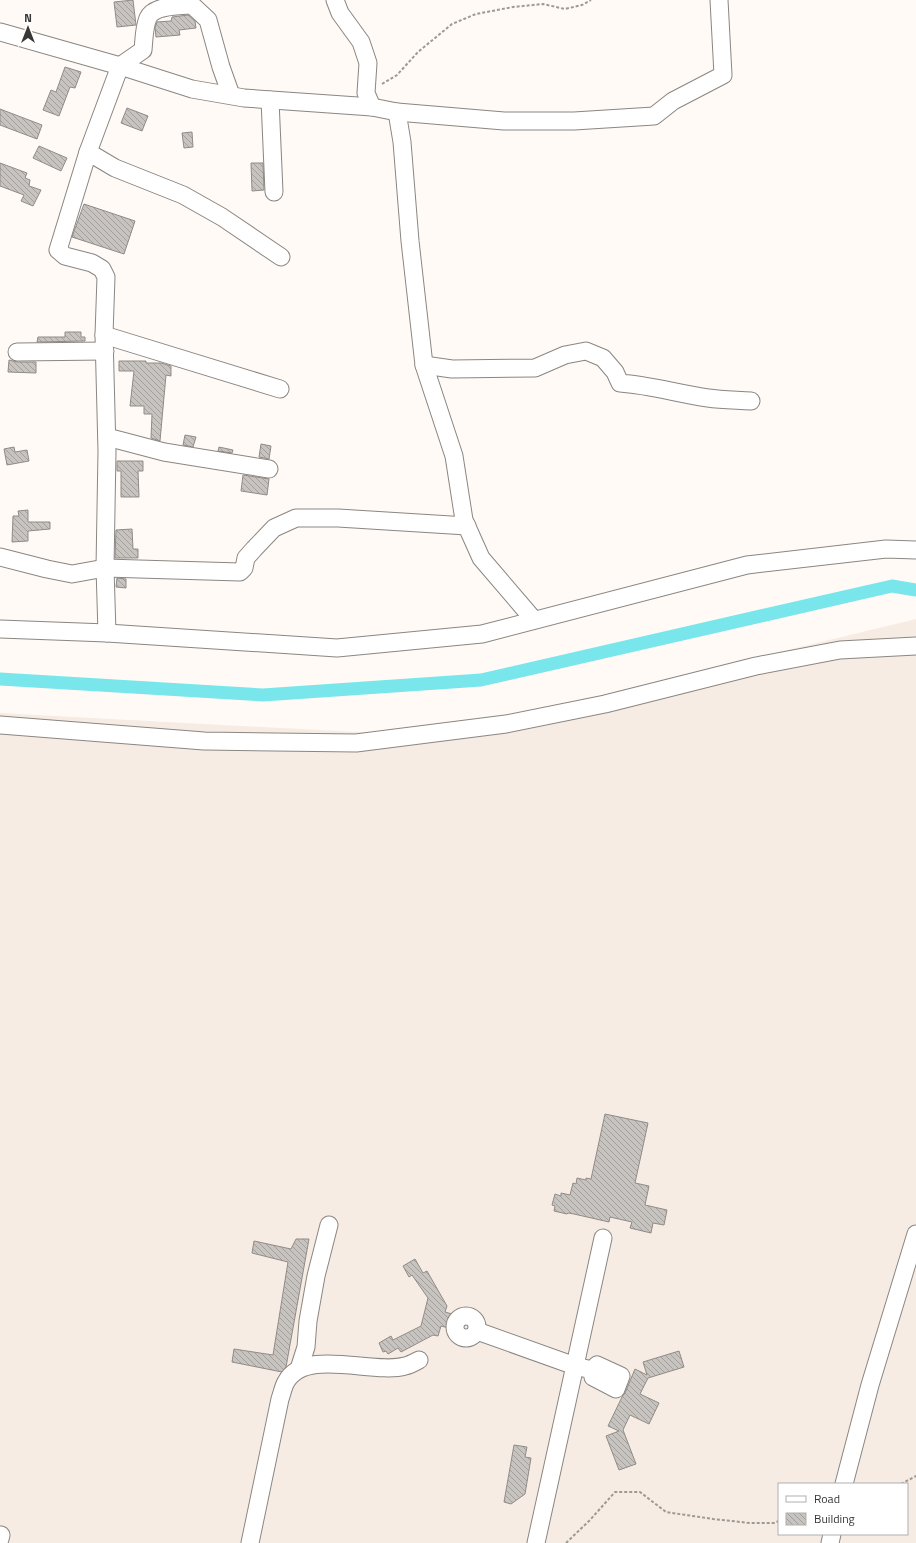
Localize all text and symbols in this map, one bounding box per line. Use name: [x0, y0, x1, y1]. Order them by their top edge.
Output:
north arrow: [8, 8, 48, 48]
text: N: [24, 10, 32, 26]
legend: [778, 1483, 908, 1535]
text: Road: [814, 1489, 840, 1508]
text: Building: [814, 1509, 855, 1528]

